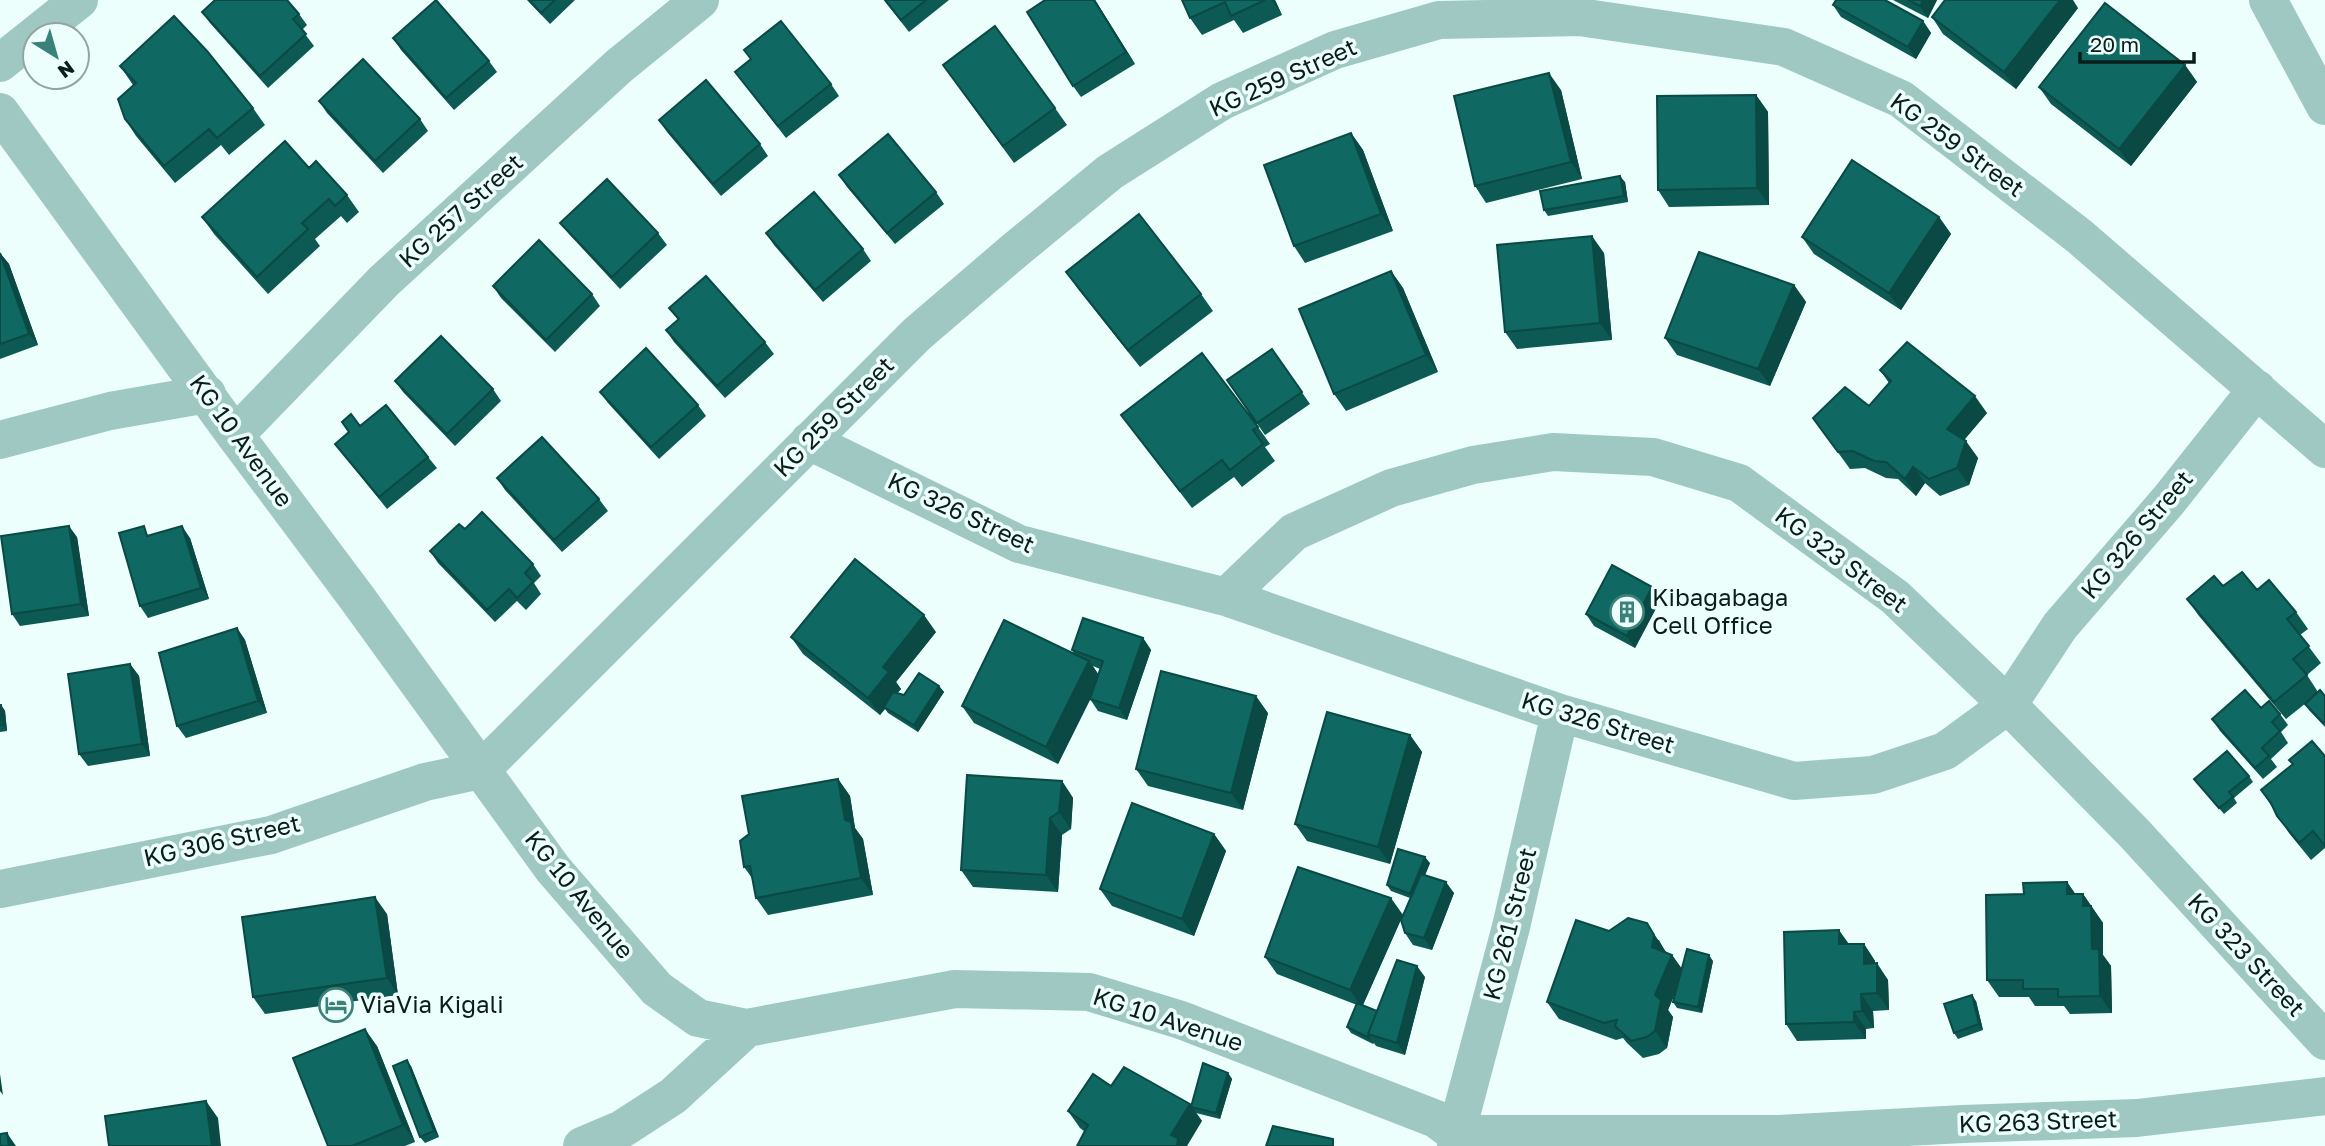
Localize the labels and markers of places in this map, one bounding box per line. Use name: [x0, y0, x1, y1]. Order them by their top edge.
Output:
place label: Kibagabaga Cell Office: [1652, 582, 1788, 639]
building icon: Kibagabaga Cell Office: [1608, 593, 1646, 631]
hotel icon: ViaVia Kigali: [317, 986, 355, 1024]
place label: ViaVia Kigali: [360, 989, 504, 1018]

